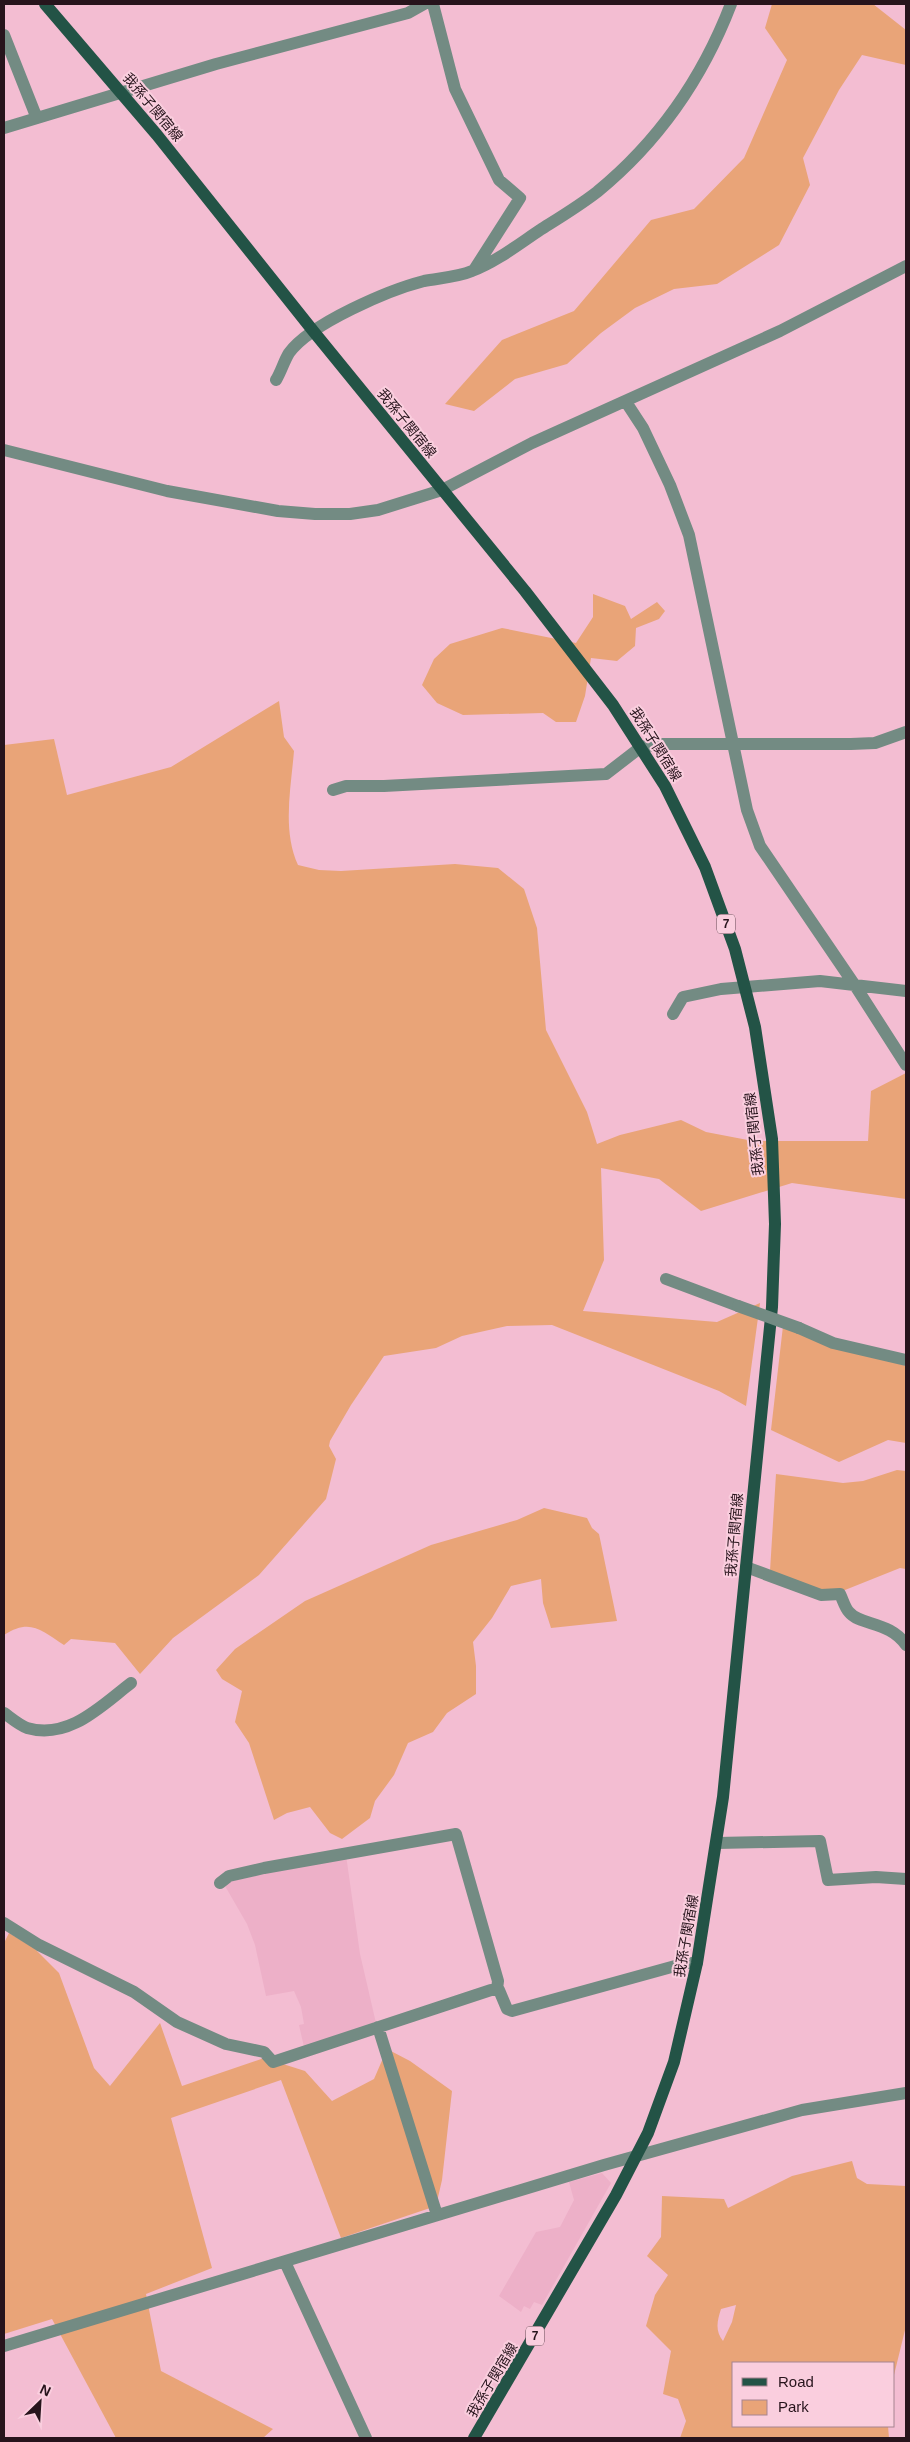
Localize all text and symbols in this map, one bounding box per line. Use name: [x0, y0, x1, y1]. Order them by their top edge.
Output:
street label: 我孫子関宿線: [120, 70, 186, 144]
street label: 我孫子関宿線: [374, 385, 440, 461]
street label: 我孫子関宿線: [627, 704, 685, 784]
road number: 7: [717, 914, 735, 934]
street label: 我孫子関宿線: [742, 1091, 766, 1177]
street label: 我孫子関宿線: [722, 1492, 746, 1578]
street label: 我孫子関宿線: [671, 1893, 701, 1979]
road number: 7: [526, 2326, 544, 2346]
street label: 我孫子関宿線: [464, 2340, 520, 2420]
legend: [732, 2362, 895, 2427]
text: Road: [778, 2373, 814, 2390]
north arrow: [15, 2377, 65, 2427]
text: N: [38, 2381, 53, 2400]
text: Park: [778, 2398, 809, 2415]

